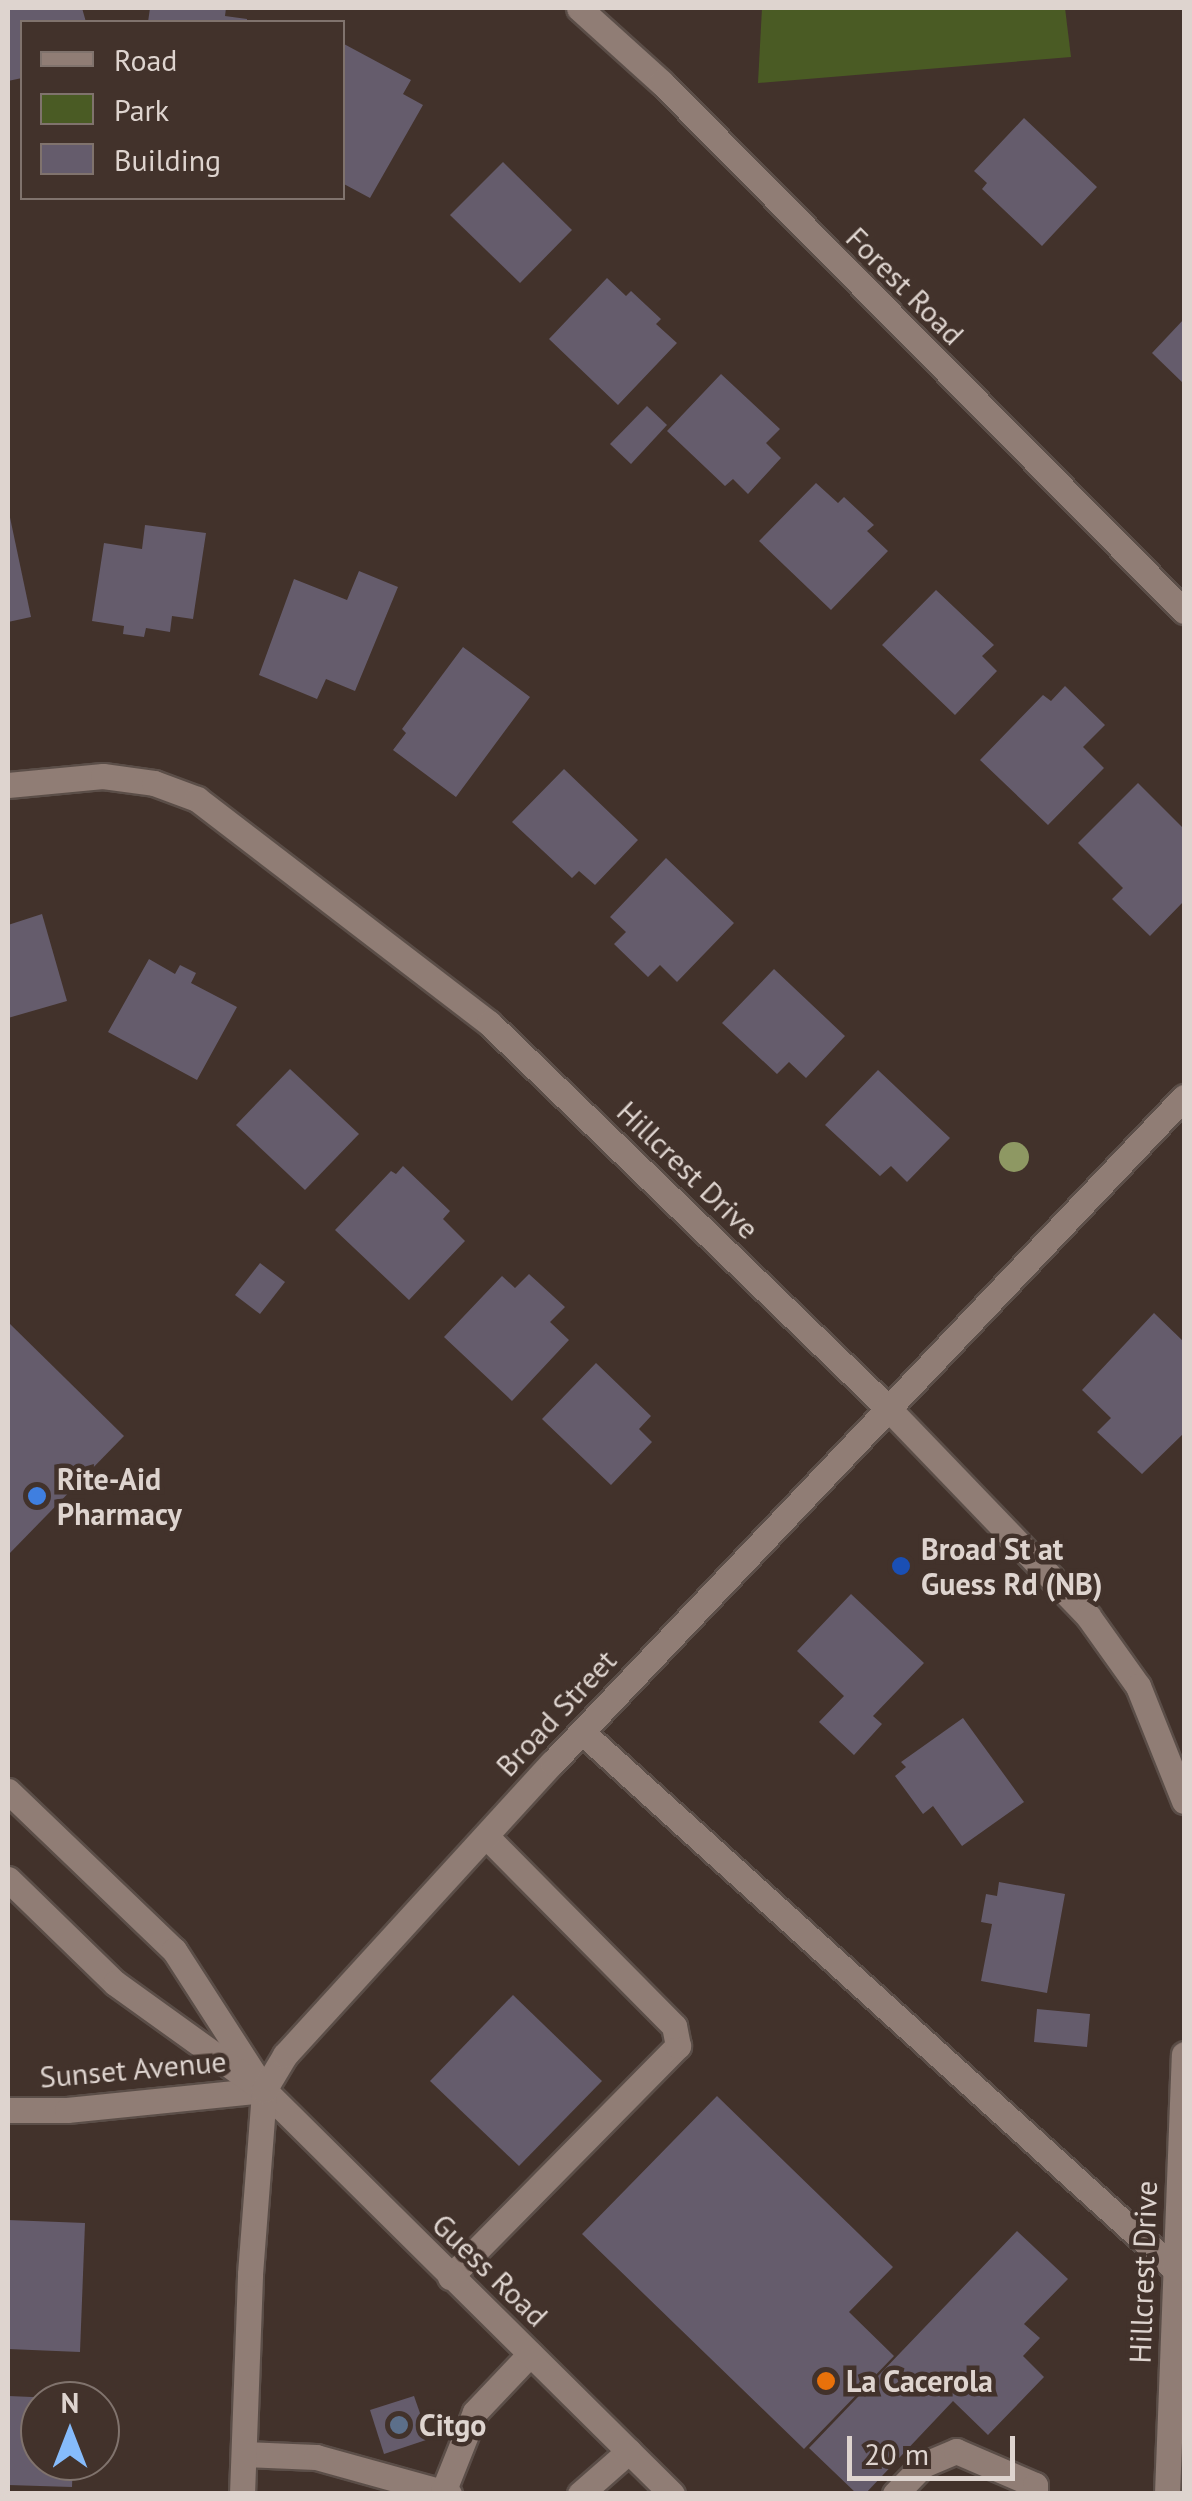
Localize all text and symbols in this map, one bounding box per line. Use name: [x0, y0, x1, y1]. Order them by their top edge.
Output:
legend: [20, 20, 345, 200]
text: Road: [114, 40, 178, 79]
text: Park: [114, 90, 169, 129]
text: Building: [114, 140, 221, 179]
street label: Forest Road: [839, 220, 971, 352]
street label: Hillcrest Drive: [610, 1094, 766, 1246]
place label: Rite-Aid Pharmacy: [57, 1461, 182, 1532]
marker: Rite-Aid Pharmacy: [26, 1485, 48, 1507]
place label: Broad St at Guess Rd (NB): [921, 1531, 1102, 1602]
marker: Broad St at Guess Rd (NB): [890, 1555, 912, 1577]
street label: Broad Street: [488, 1642, 624, 1784]
street label: Sunset Avenue: [38, 2043, 228, 2095]
street label: Hillcrest Drive: [1122, 2180, 1164, 2364]
street label: Guess Road: [425, 2206, 555, 2334]
place label: La Cacerola: [846, 2363, 993, 2399]
marker: La Cacerola: [815, 2370, 837, 2392]
north arrow: [20, 2381, 120, 2481]
text: N: [61, 2384, 79, 2421]
place label: Citgo: [419, 2407, 486, 2443]
marker: Citgo: [388, 2414, 410, 2436]
scale bar: [852, 2416, 1020, 2478]
text: 20 m: [864, 2434, 929, 2473]

